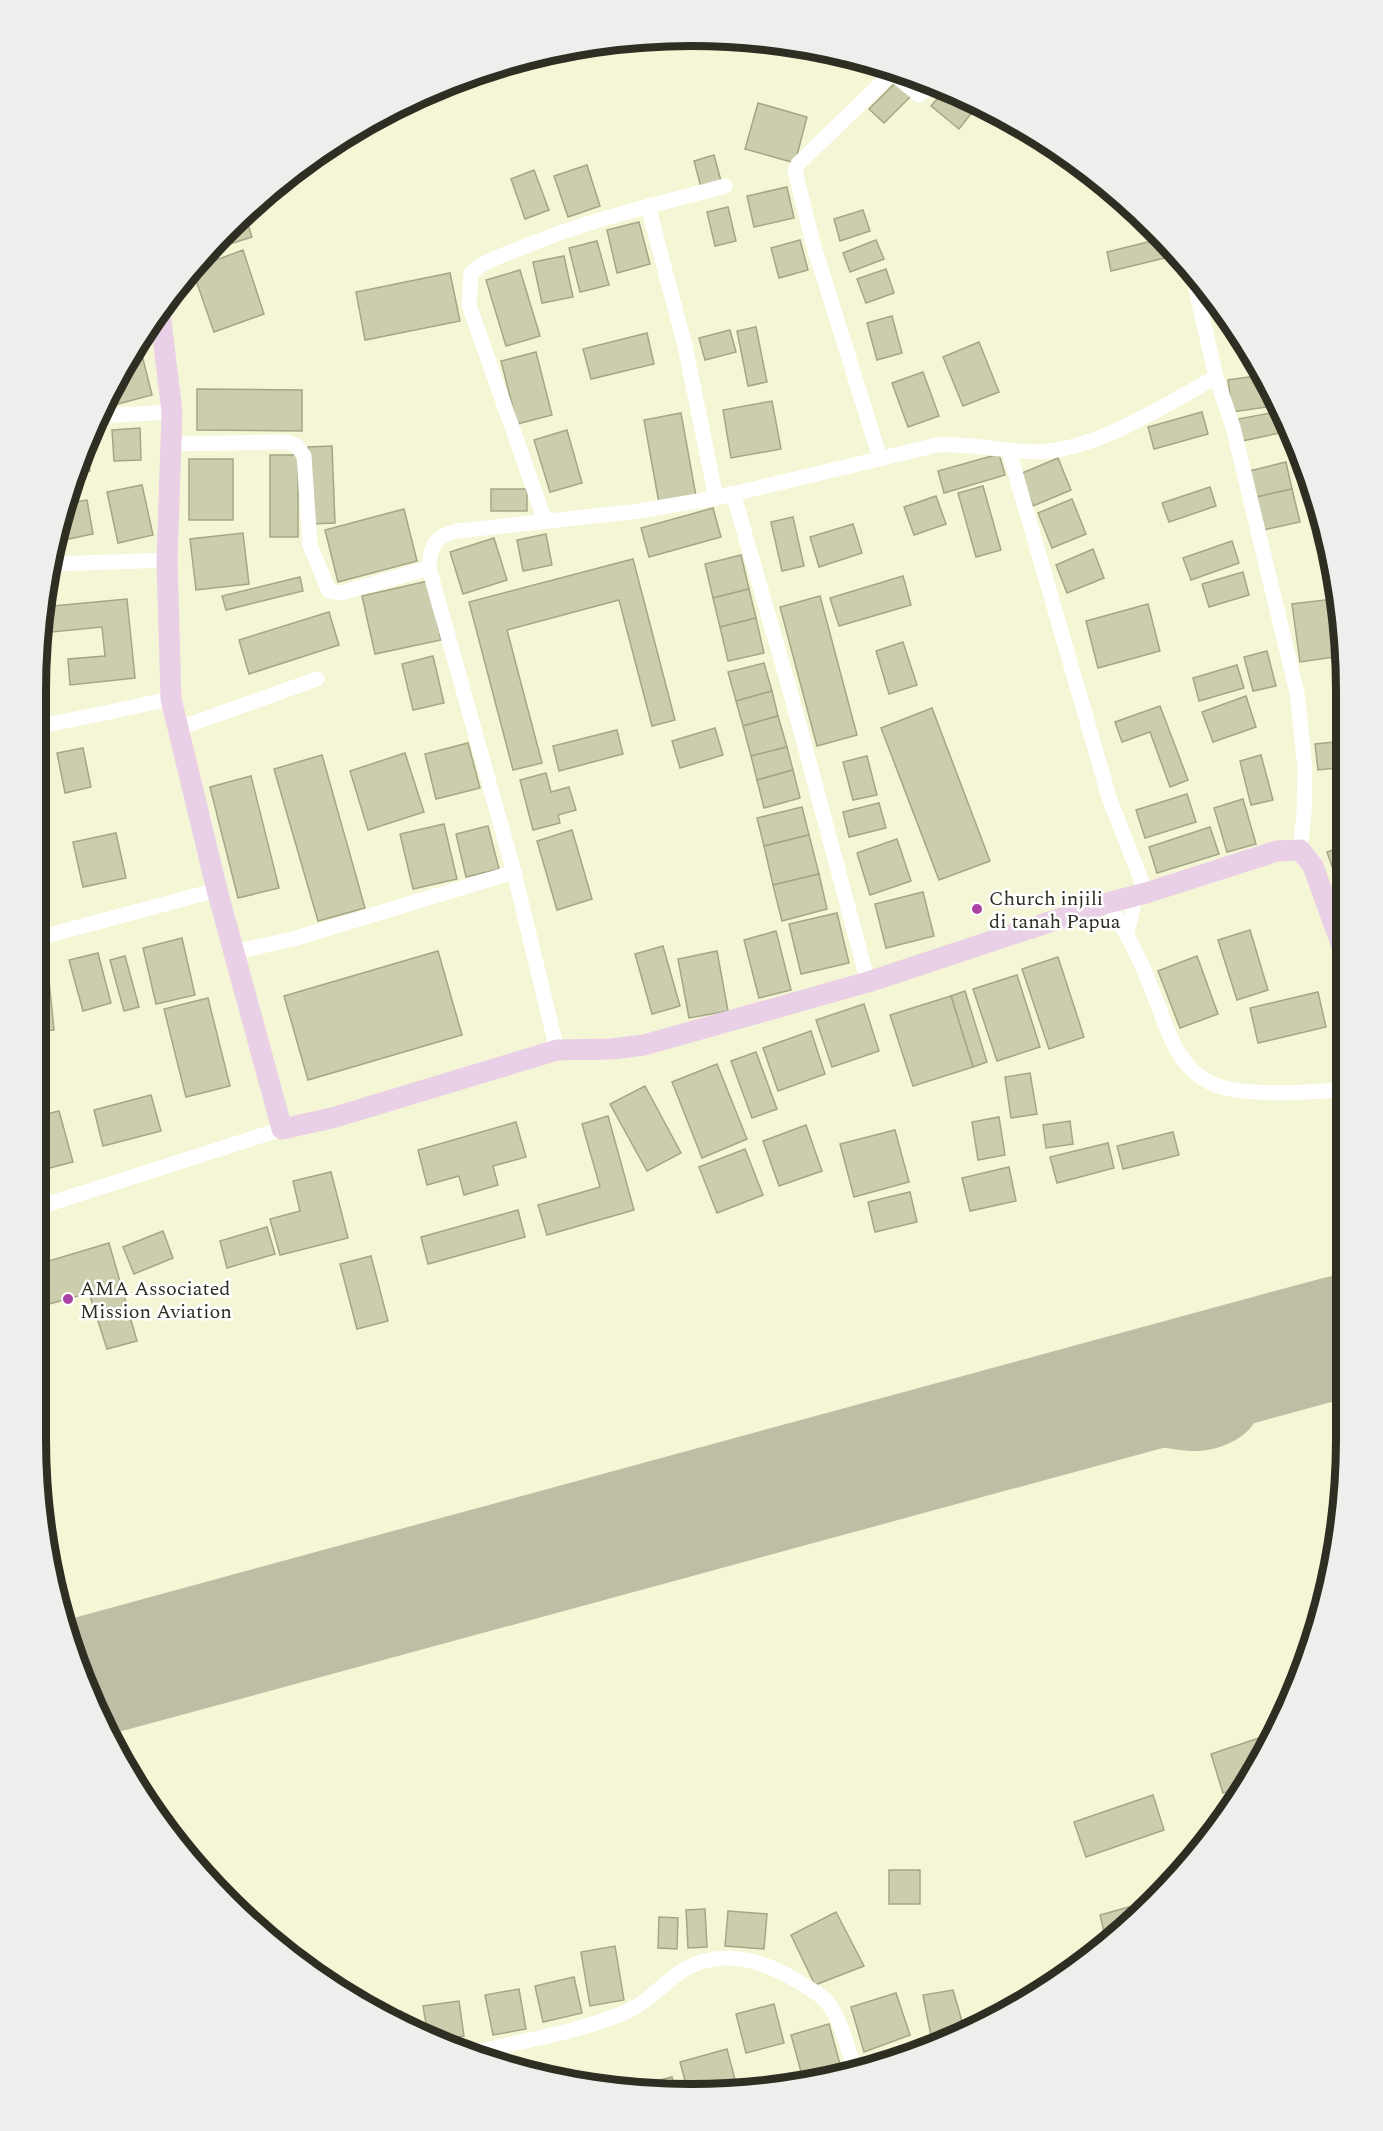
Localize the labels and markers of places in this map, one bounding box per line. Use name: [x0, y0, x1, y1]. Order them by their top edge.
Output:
place label: Church injili di tanah Papua: [989, 884, 1121, 937]
marker: Church injili di tanah Papua: [970, 902, 984, 916]
place label: AMA Associated Mission Aviation: [80, 1274, 232, 1327]
marker: AMA Associated Mission Aviation: [61, 1292, 75, 1306]

